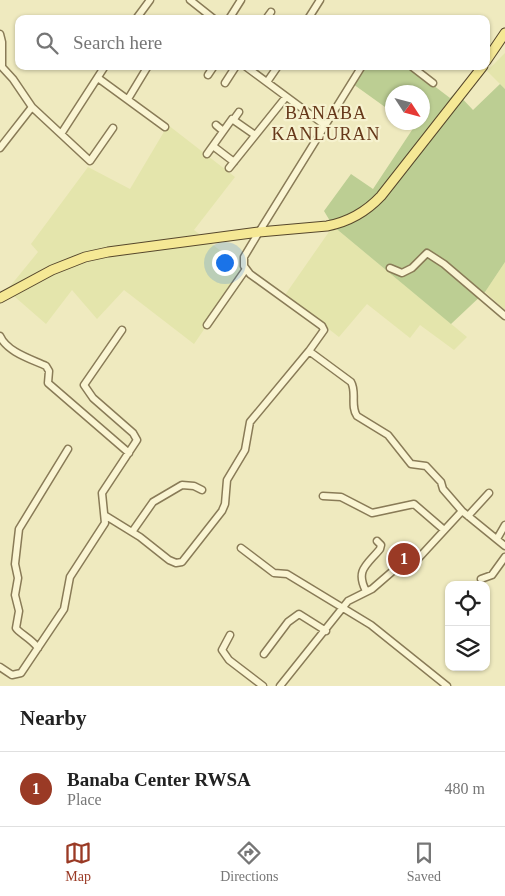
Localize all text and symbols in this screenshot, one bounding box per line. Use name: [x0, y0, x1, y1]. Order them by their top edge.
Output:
search box: [15, 15, 490, 70]
icon: search: [33, 29, 61, 57]
text: Search here: [73, 32, 162, 53]
north arrow: [385, 85, 430, 130]
district label: BANABA KANLURAN: [272, 103, 381, 144]
your location: [212, 250, 238, 276]
pin: 1: [388, 540, 420, 578]
map controls: [445, 581, 490, 671]
button: locate: [445, 581, 490, 626]
button: layers: [445, 626, 490, 671]
text: Nearby: [20, 706, 87, 730]
text: Banaba Center RWSA: [67, 769, 251, 790]
text: 1: [32, 780, 40, 797]
text: 480 m: [445, 780, 485, 797]
text: Place: [67, 791, 102, 808]
tab: Map: [64, 839, 92, 885]
tab: Directions: [220, 839, 279, 885]
tab: Saved: [407, 839, 441, 885]

